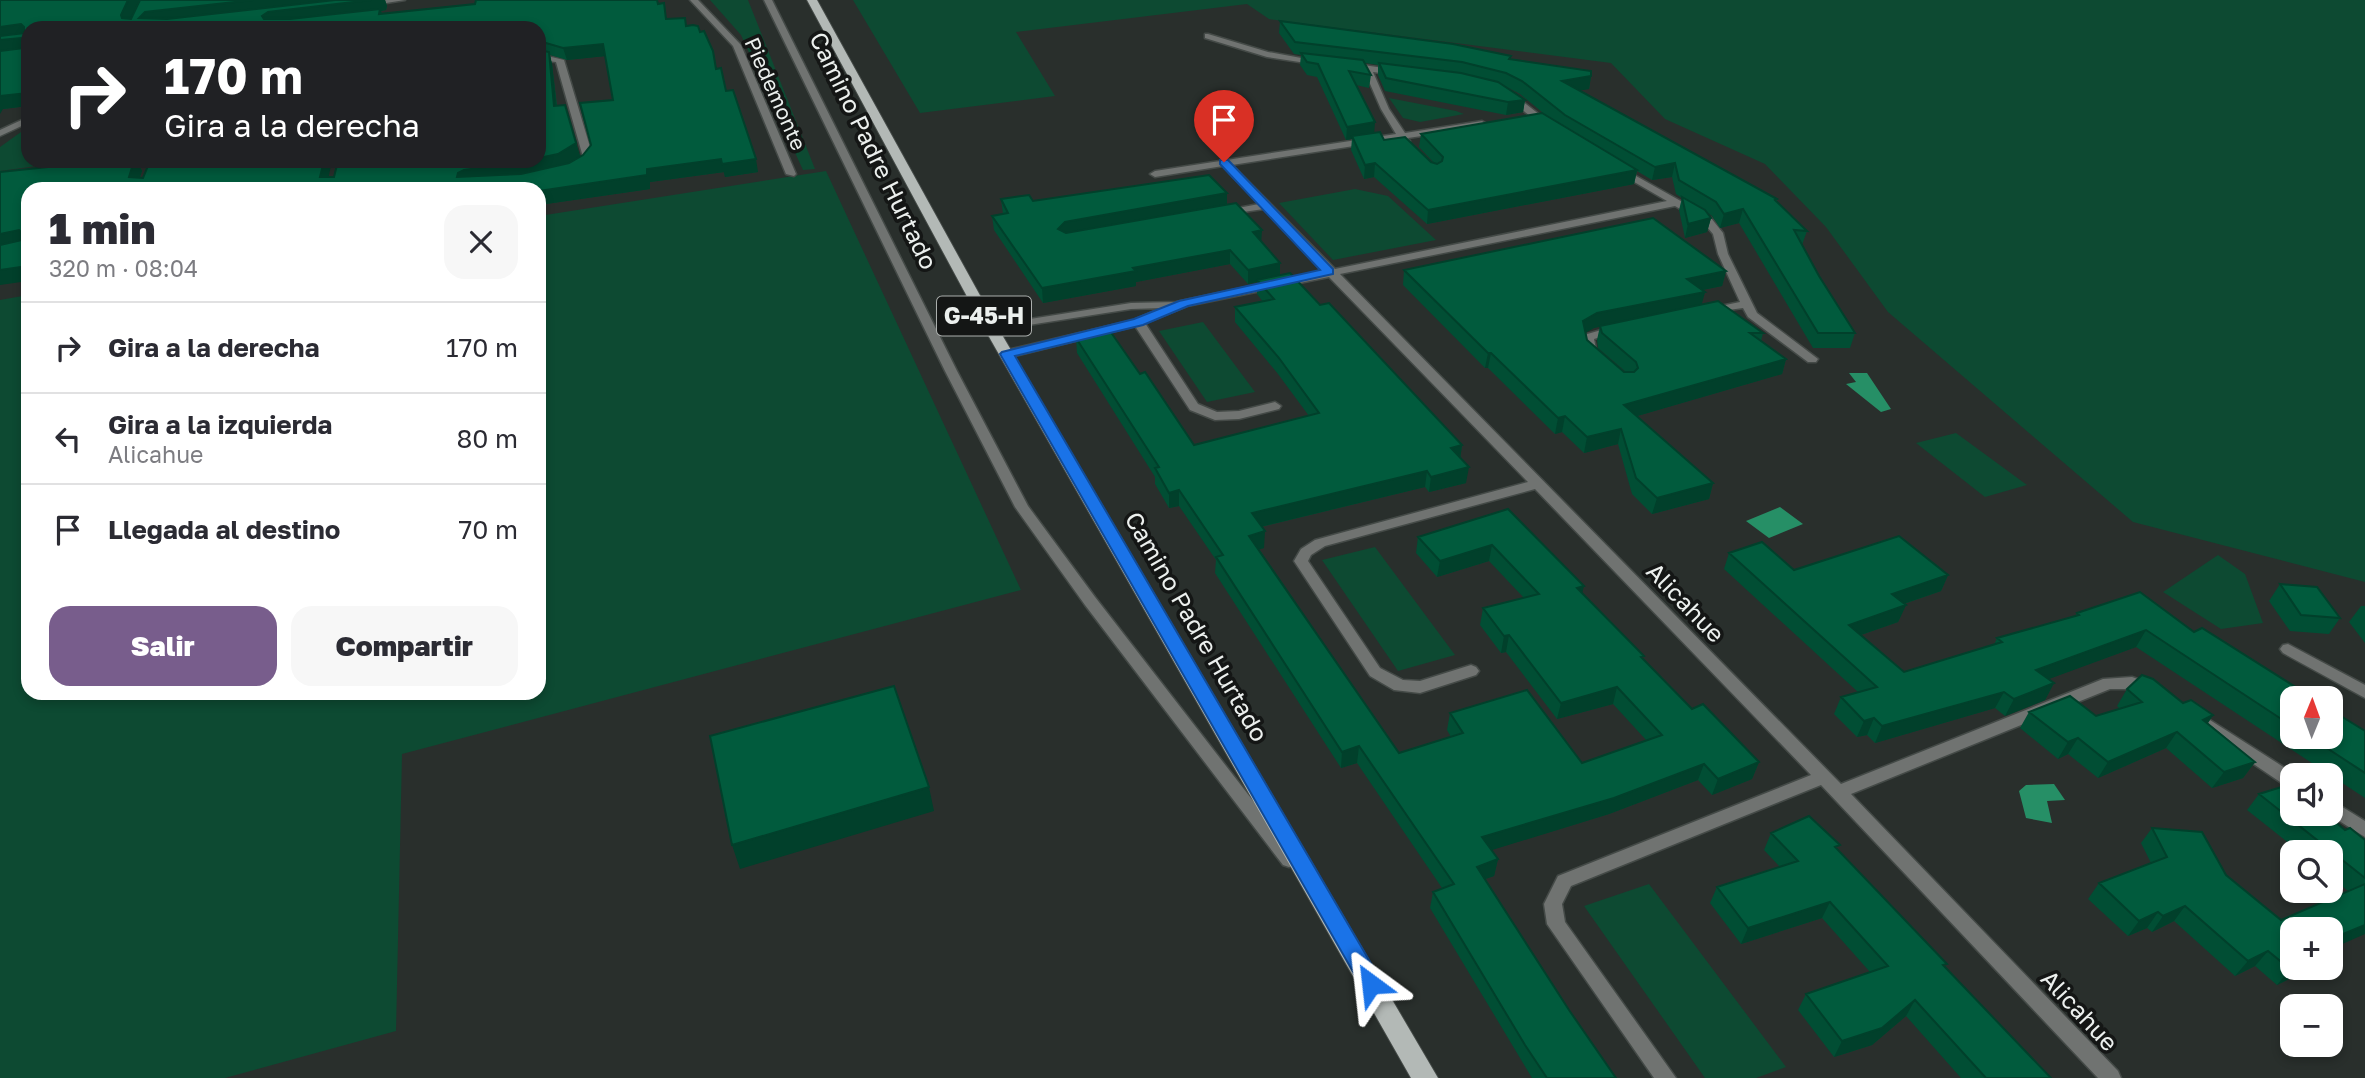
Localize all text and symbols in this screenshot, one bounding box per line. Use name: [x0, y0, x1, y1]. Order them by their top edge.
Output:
street label: Camino Padre Hurtado: [804, 27, 944, 274]
street label: Piedemonte: [739, 33, 812, 154]
text: 170 m: [164, 46, 303, 105]
icon: right: [49, 49, 140, 140]
pin: [1194, 90, 1254, 162]
icon: arrive: [1205, 101, 1243, 139]
text: Gira a la derecha: [164, 106, 420, 144]
text: 1 min: [49, 203, 156, 253]
button: close: [444, 205, 518, 279]
text: 320 m · 08:04: [49, 254, 198, 282]
road number: G-45-H: [937, 296, 1031, 336]
icon: right: [49, 329, 87, 367]
text: Gira a la derecha: [108, 332, 320, 363]
text: 170 m: [446, 332, 518, 363]
text: Gira a la izquierda: [108, 409, 332, 440]
icon: left: [49, 420, 87, 458]
text: 80 m: [457, 423, 518, 454]
text: Alicahue: [108, 440, 203, 468]
street label: Camino Padre Hurtado: [1120, 506, 1275, 746]
icon: arrive: [49, 511, 87, 549]
text: Llegada al destino: [108, 514, 340, 545]
text: 70 m: [459, 514, 518, 545]
street label: Alicahue: [1641, 556, 1731, 648]
button: Salir: [49, 606, 277, 686]
button: Compartir: [291, 606, 518, 686]
north arrow: [2280, 686, 2343, 749]
map controls: [2280, 686, 2343, 1057]
button: sound: [2280, 763, 2343, 826]
button: search: [2280, 840, 2343, 903]
button: +: [2280, 917, 2343, 980]
position arrow: [1334, 947, 1408, 1021]
street label: Alicahue: [2036, 964, 2125, 1056]
button: −: [2280, 994, 2343, 1057]

